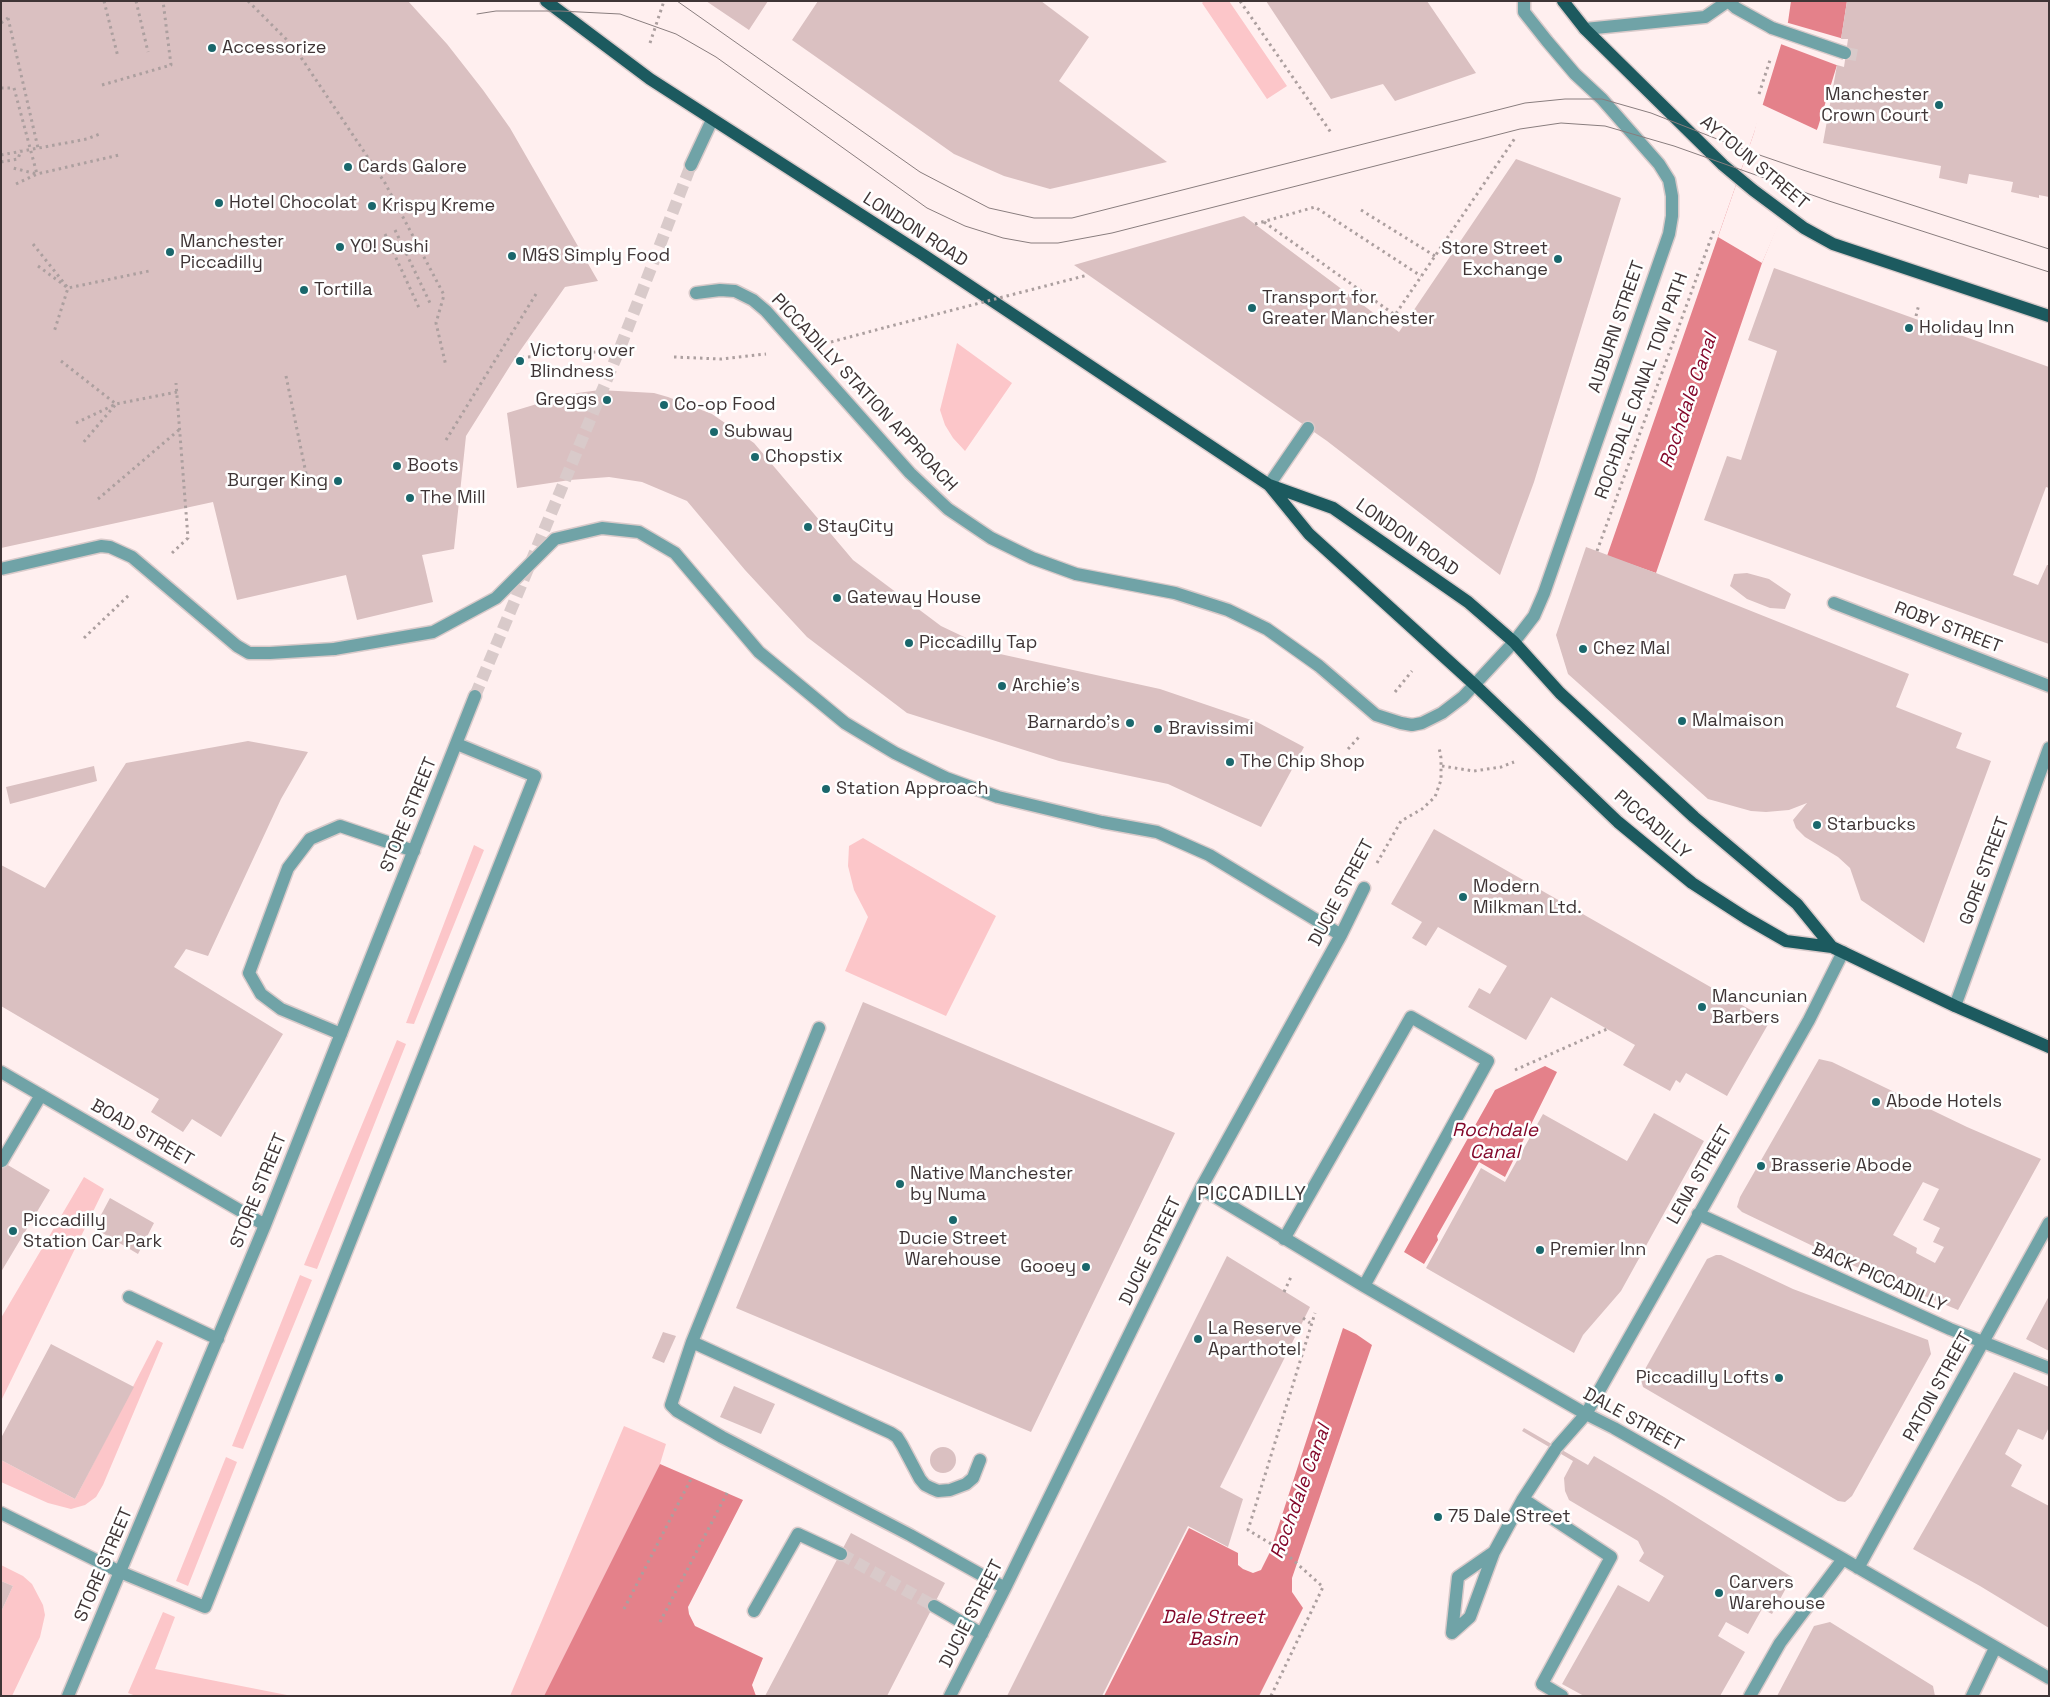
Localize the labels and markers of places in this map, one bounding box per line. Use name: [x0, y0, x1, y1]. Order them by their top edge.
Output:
place label: Accessorize: [222, 37, 327, 59]
marker: Accessorize: [206, 42, 218, 54]
place label: Manchester Crown Court: [1821, 84, 1929, 126]
marker: Manchester Crown Court: [1933, 99, 1945, 111]
place label: Cards Galore: [358, 156, 467, 178]
marker: Cards Galore: [342, 161, 354, 173]
place label: Hotel Chocolat: [229, 192, 357, 214]
place label: Krispy Kreme: [382, 195, 495, 217]
marker: Hotel Chocolat: [213, 197, 225, 209]
marker: Krispy Kreme: [366, 200, 378, 212]
place label: Manchester Piccadilly: [180, 231, 284, 274]
place label: YO! Sushi: [350, 236, 429, 258]
place label: Store Street Exchange: [1441, 238, 1548, 280]
marker: YO! Sushi: [334, 241, 346, 253]
place label: M&S Simply Food: [522, 245, 670, 267]
marker: Manchester Piccadilly: [164, 246, 176, 258]
marker: M&S Simply Food: [506, 250, 518, 262]
marker: Store Street Exchange: [1552, 253, 1564, 265]
place label: Tortilla: [314, 279, 373, 301]
marker: Tortilla: [298, 284, 310, 296]
place label: Transport for Greater Manchester: [1262, 287, 1435, 330]
marker: Transport for Greater Manchester: [1246, 302, 1258, 314]
place label: Holiday Inn: [1919, 317, 2015, 339]
marker: Holiday Inn: [1903, 322, 1915, 334]
place label: Victory over Blindness: [530, 340, 635, 382]
marker: Victory over Blindness: [514, 355, 526, 367]
place label: Greggs: [535, 389, 597, 411]
marker: Greggs: [601, 394, 613, 406]
place label: Co-op Food: [674, 394, 776, 416]
marker: Co-op Food: [658, 399, 670, 411]
place label: Subway: [724, 421, 793, 443]
marker: Subway: [708, 426, 720, 438]
place label: Chopstix: [765, 446, 843, 468]
marker: Chopstix: [749, 451, 761, 463]
place label: Boots: [407, 455, 459, 477]
marker: Boots: [391, 460, 403, 472]
place label: Burger King: [227, 470, 328, 492]
marker: Burger King: [332, 475, 344, 487]
place label: The Mill: [420, 487, 486, 509]
marker: The Mill: [404, 492, 416, 504]
place label: StayCity: [818, 516, 894, 538]
marker: StayCity: [802, 521, 814, 533]
place label: Gateway House: [847, 587, 981, 609]
marker: Gateway House: [831, 592, 843, 604]
place label: Piccadilly Tap: [919, 632, 1037, 654]
marker: Piccadilly Tap: [903, 637, 915, 649]
place label: Chez Mal: [1593, 638, 1670, 660]
marker: Chez Mal: [1577, 643, 1589, 655]
place label: Archie's: [1012, 675, 1080, 697]
marker: Archie's: [996, 680, 1008, 692]
place label: Malmaison: [1692, 710, 1784, 732]
place label: Barnardo's: [1027, 712, 1120, 734]
marker: Malmaison: [1676, 715, 1688, 727]
marker: Barnardo's: [1124, 717, 1136, 729]
place label: Bravissimi: [1168, 718, 1254, 740]
marker: Bravissimi: [1152, 723, 1164, 735]
place label: The Chip Shop: [1240, 751, 1365, 773]
marker: The Chip Shop: [1224, 756, 1236, 768]
place label: Station Approach: [836, 778, 989, 800]
marker: Station Approach: [820, 783, 832, 795]
place label: Starbucks: [1827, 814, 1916, 836]
marker: Starbucks: [1811, 819, 1823, 831]
place label: Modern Milkman Ltd.: [1473, 876, 1582, 919]
marker: Modern Milkman Ltd.: [1457, 891, 1469, 903]
place label: Mancunian Barbers: [1712, 986, 1808, 1028]
marker: Mancunian Barbers: [1696, 1001, 1708, 1013]
place label: Abode Hotels: [1886, 1091, 2002, 1113]
marker: Abode Hotels: [1870, 1096, 1882, 1108]
place label: Brasserie Abode: [1771, 1155, 1912, 1177]
marker: Brasserie Abode: [1755, 1160, 1767, 1172]
place label: Native Manchester by Numa: [910, 1163, 1073, 1206]
marker: Native Manchester by Numa: [894, 1178, 906, 1190]
place label: Piccadilly Station Car Park: [23, 1210, 162, 1252]
marker: Ducie Street Warehouse: [947, 1214, 959, 1226]
marker: Piccadilly Station Car Park: [7, 1225, 19, 1237]
place label: Ducie Street Warehouse: [899, 1228, 1007, 1270]
place label: Premier Inn: [1550, 1239, 1646, 1261]
marker: Premier Inn: [1534, 1244, 1546, 1256]
place label: Gooey: [1020, 1256, 1076, 1278]
marker: Gooey: [1080, 1261, 1092, 1273]
place label: La Reserve Aparthotel: [1208, 1318, 1302, 1360]
marker: La Reserve Aparthotel: [1192, 1333, 1204, 1345]
place label: Piccadilly Lofts: [1636, 1367, 1769, 1389]
marker: Piccadilly Lofts: [1773, 1372, 1785, 1384]
place label: 75 Dale Street: [1448, 1506, 1571, 1528]
marker: 75 Dale Street: [1432, 1511, 1444, 1523]
place label: Carvers Warehouse: [1729, 1572, 1825, 1615]
marker: Carvers Warehouse: [1713, 1587, 1725, 1599]

